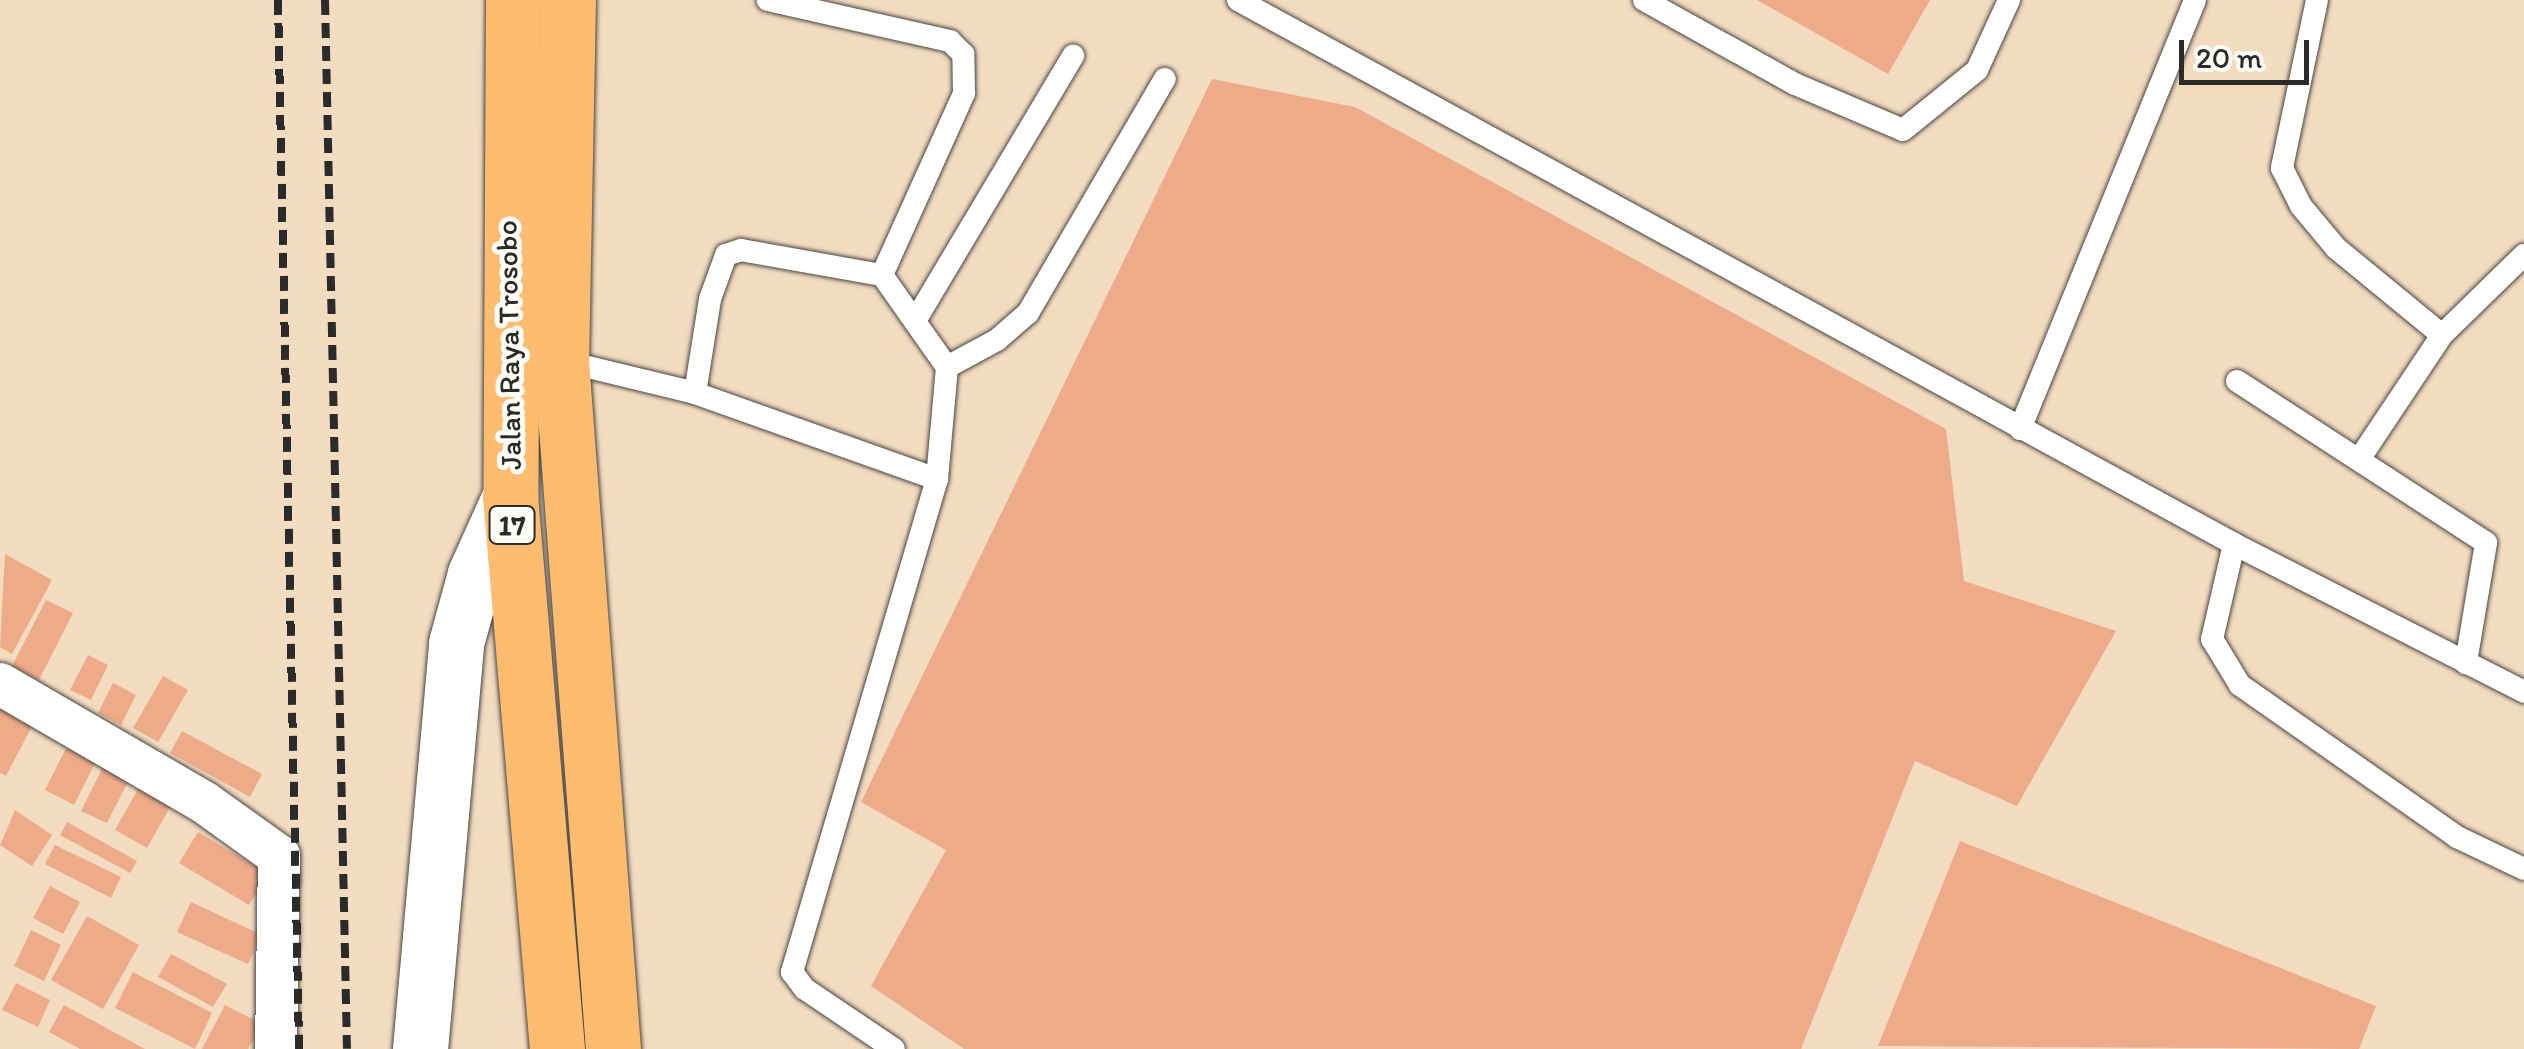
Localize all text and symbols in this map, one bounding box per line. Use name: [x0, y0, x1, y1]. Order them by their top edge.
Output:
scale bar: [2184, 20, 2314, 82]
text: 20 m: [2196, 39, 2262, 76]
street label: Jalan Raya Trosobo: [489, 222, 529, 468]
road number: 17: [487, 502, 537, 548]

